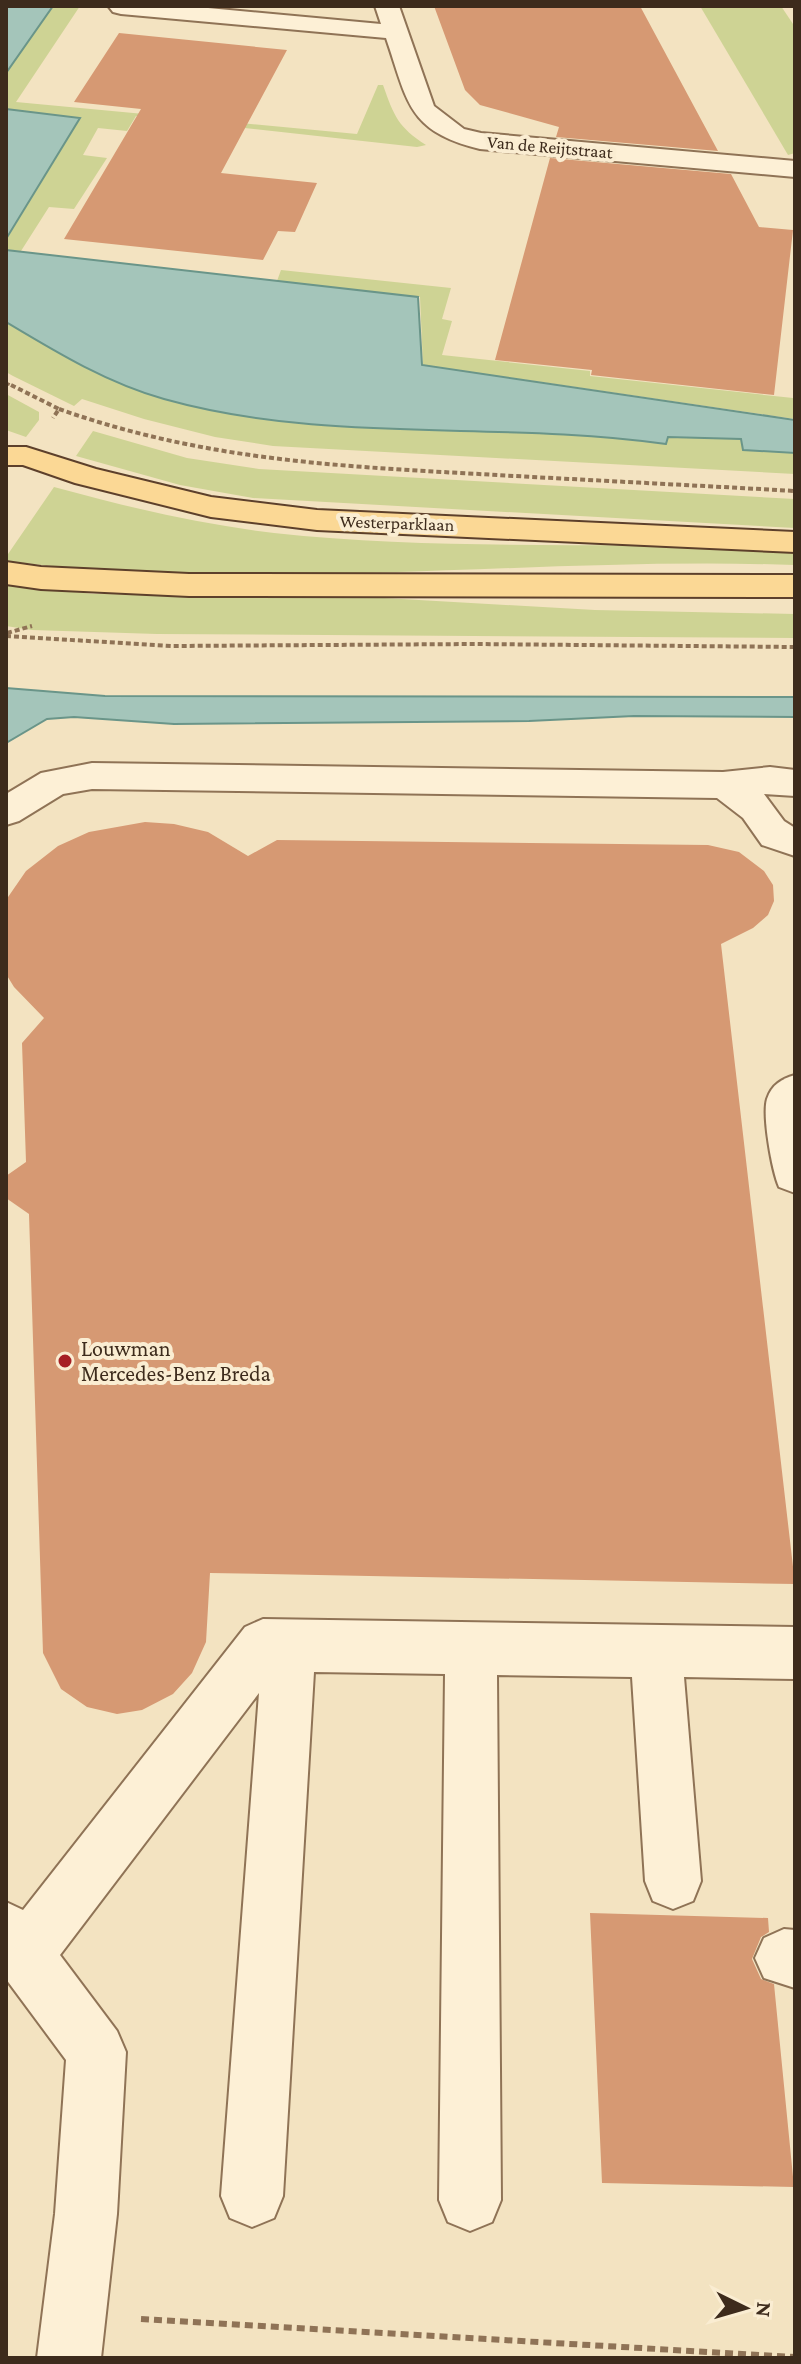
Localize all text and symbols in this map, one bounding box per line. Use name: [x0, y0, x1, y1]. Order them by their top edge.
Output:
street label: Van de Reijtstraat: [486, 132, 615, 164]
street label: Westerparklaan: [339, 511, 455, 535]
place label: Louwman Mercedes-Benz Breda: [81, 1336, 271, 1386]
marker: Louwman Mercedes-Benz Breda: [56, 1352, 74, 1370]
north arrow: [705, 2268, 785, 2348]
text: N: [751, 2301, 778, 2318]

